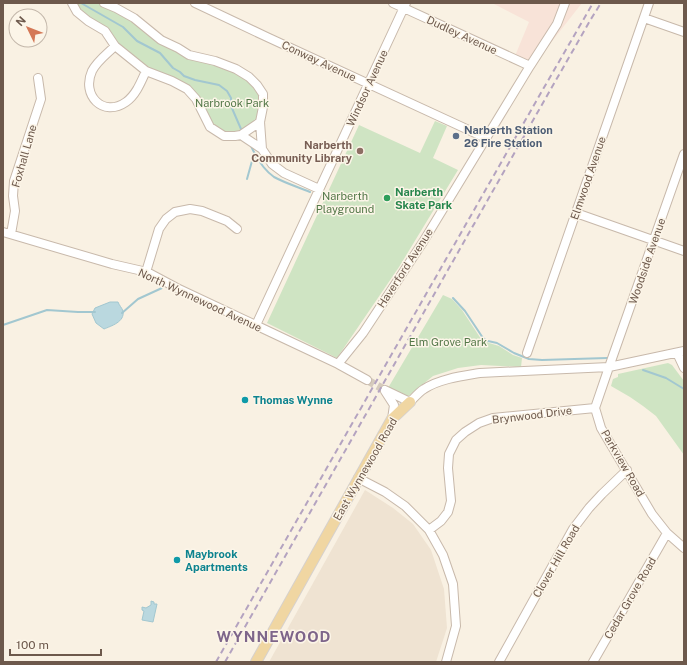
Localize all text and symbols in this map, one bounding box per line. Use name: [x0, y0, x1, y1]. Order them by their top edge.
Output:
north arrow: [8, 8, 48, 48]
street label: Dudley Avenue: [425, 13, 499, 57]
text: N: [13, 14, 28, 28]
street label: Conway Avenue: [280, 39, 358, 83]
street label: Windsor Avenue: [344, 48, 390, 128]
park label: Narbrook Park: [195, 97, 269, 109]
street label: Foxhall Lane: [9, 123, 39, 189]
place label: Narberth Station 26 Fire Station: [464, 124, 553, 149]
marker: Narberth Station 26 Fire Station: [451, 131, 461, 141]
street label: Elmwood Avenue: [568, 135, 608, 221]
place label: Narberth Community Library: [251, 139, 353, 164]
marker: Narberth Community Library: [355, 146, 365, 156]
place label: Narberth Skate Park: [395, 186, 453, 211]
park label: Narberth Playground: [316, 190, 374, 215]
marker: Narberth Skate Park: [382, 193, 392, 203]
street label: Woodside Avenue: [627, 216, 667, 306]
street label: Haverford Avenue: [375, 226, 435, 310]
street label: North Wynnewood Avenue: [136, 266, 264, 334]
park label: Elm Grove Park: [409, 336, 487, 348]
place label: Thomas Wynne: [253, 394, 333, 406]
marker: Thomas Wynne: [240, 395, 250, 405]
street label: Brynwood Drive: [491, 404, 573, 426]
street label: East Wynnewood Road: [331, 416, 399, 522]
street label: Parkview Road: [599, 427, 647, 499]
street label: Clover Hill Road: [530, 523, 582, 599]
place label: Maybrook Apartments: [185, 548, 248, 573]
marker: Maybrook Apartments: [172, 555, 182, 565]
street label: Cedar Grove Road: [602, 555, 658, 641]
district label: WYNNEWOOD: [217, 628, 331, 645]
scale bar: [10, 631, 101, 657]
text: 100 m: [16, 638, 49, 652]

